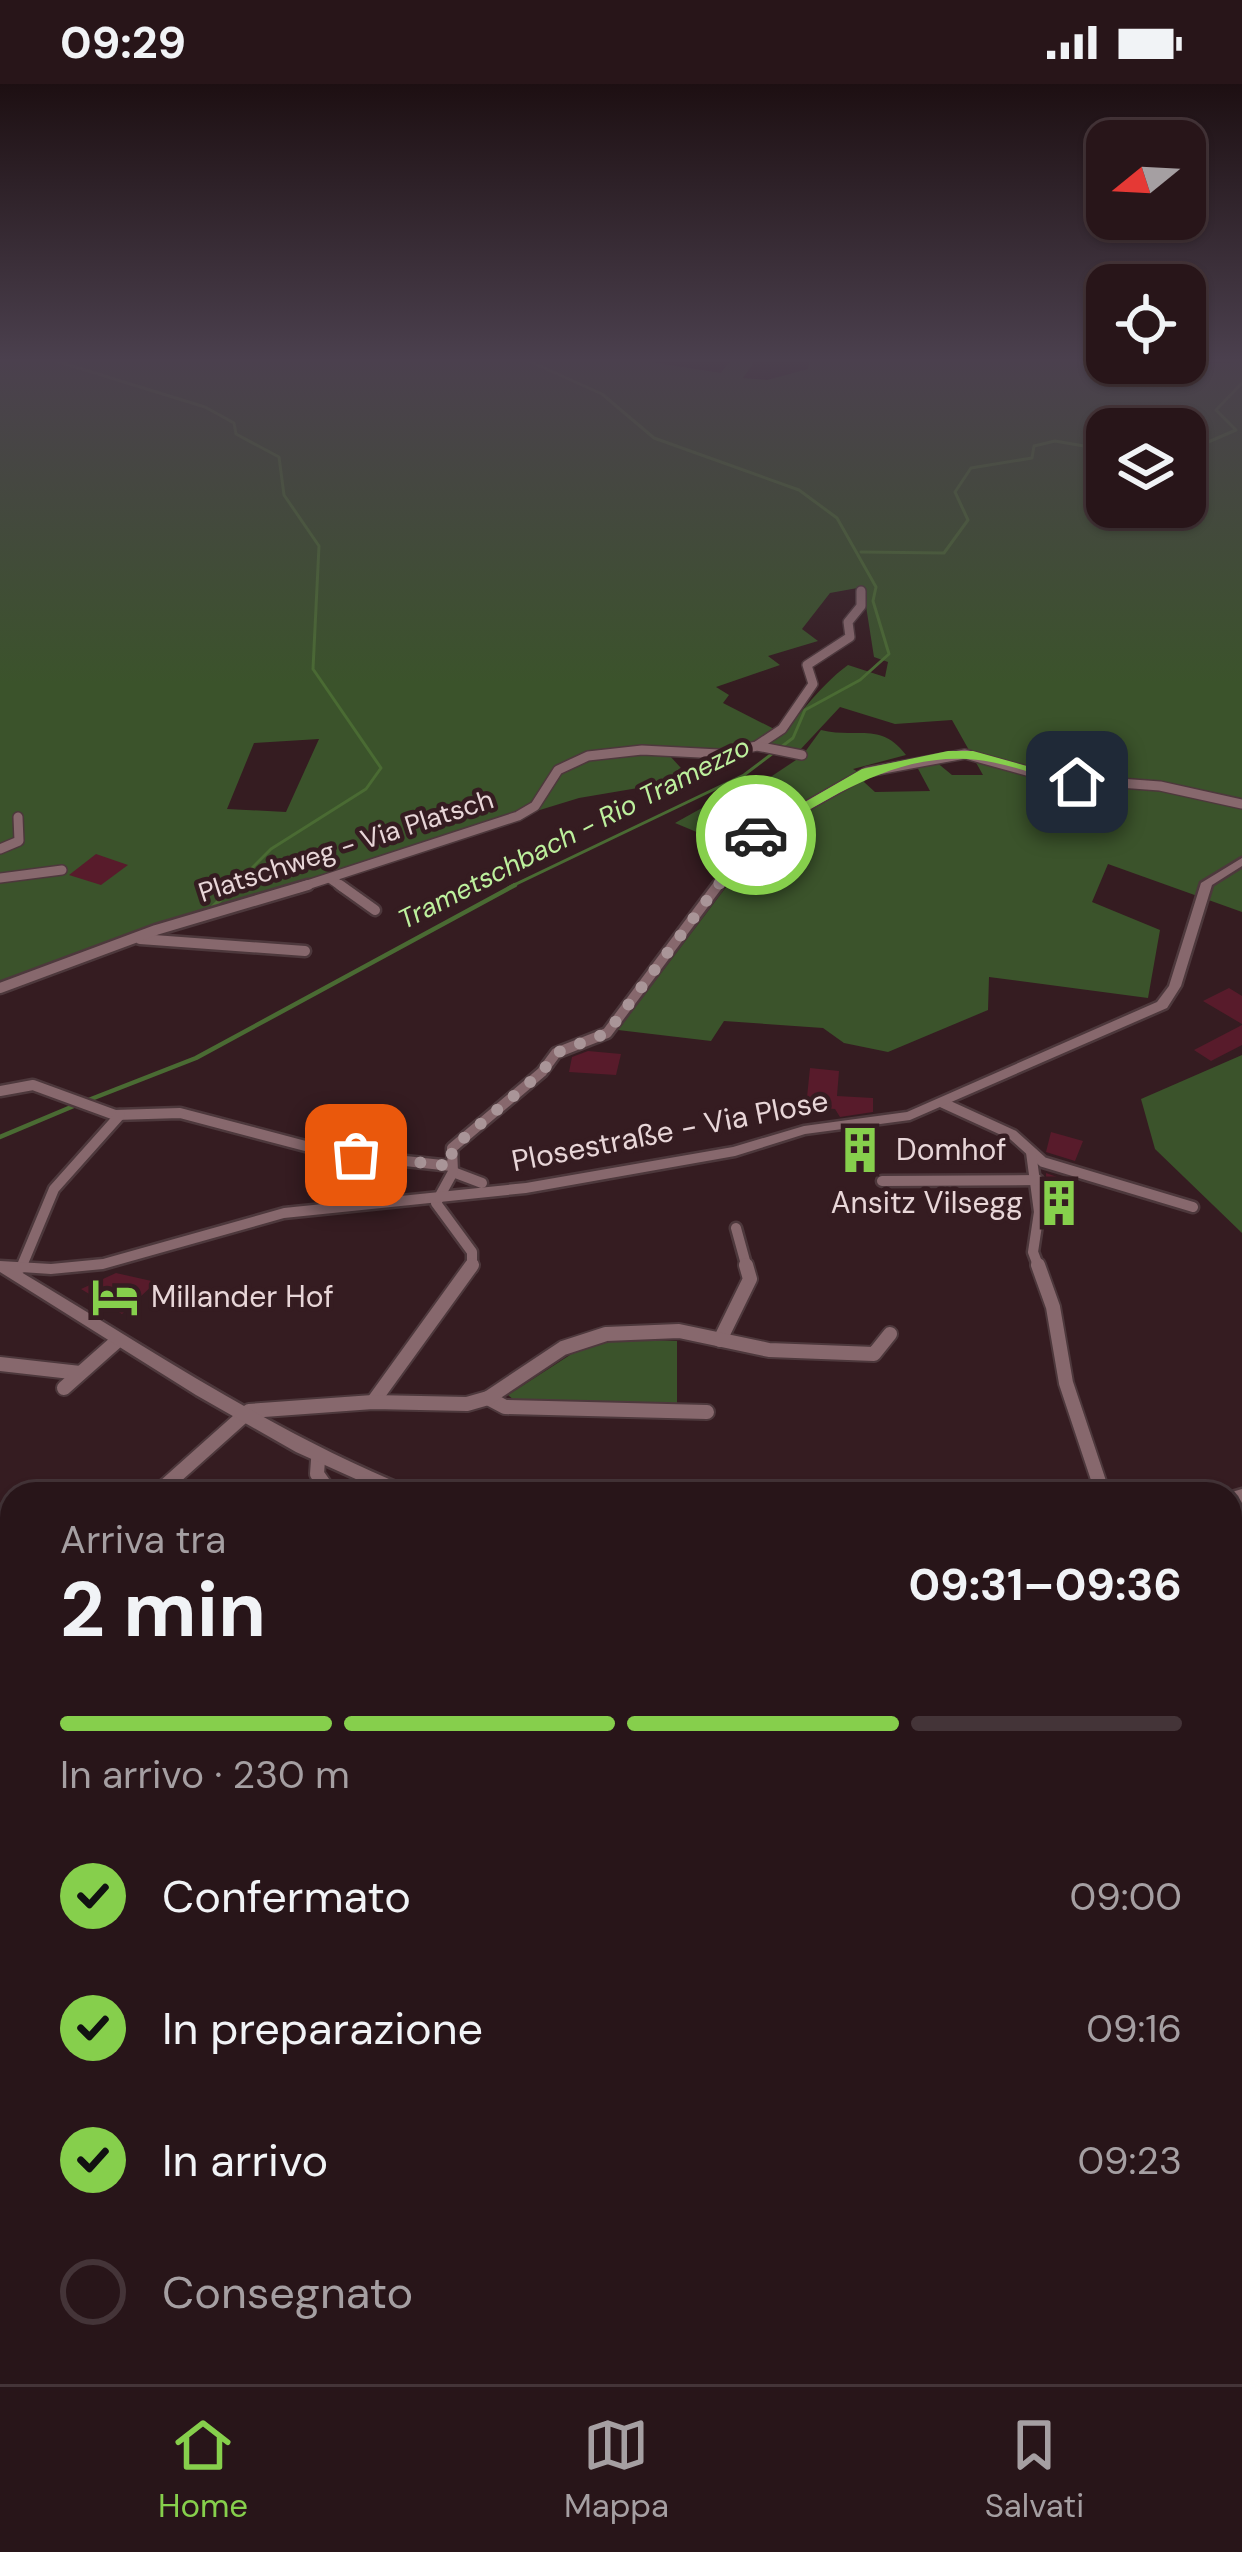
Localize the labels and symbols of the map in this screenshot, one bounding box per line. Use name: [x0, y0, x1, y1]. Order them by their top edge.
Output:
north arrow: [1086, 120, 1206, 240]
water label: Trametschbach - Rio Tramezzo: [392, 728, 756, 937]
pin: [1026, 731, 1128, 833]
courier: [696, 775, 816, 895]
street label: Platschweg - Via Platsch: [194, 781, 498, 910]
street label: Plosestraße - Via Plose: [508, 1081, 832, 1180]
pin: [305, 1104, 407, 1206]
building icon: Domhof: [835, 1125, 885, 1175]
place label: Domhof: [896, 1130, 1006, 1169]
building icon: Ansitz Vilsegg: [1034, 1178, 1084, 1228]
place label: Ansitz Vilsegg: [831, 1183, 1023, 1222]
hotel icon: Millander Hof: [90, 1272, 140, 1322]
place label: Millander Hof: [151, 1277, 334, 1316]

